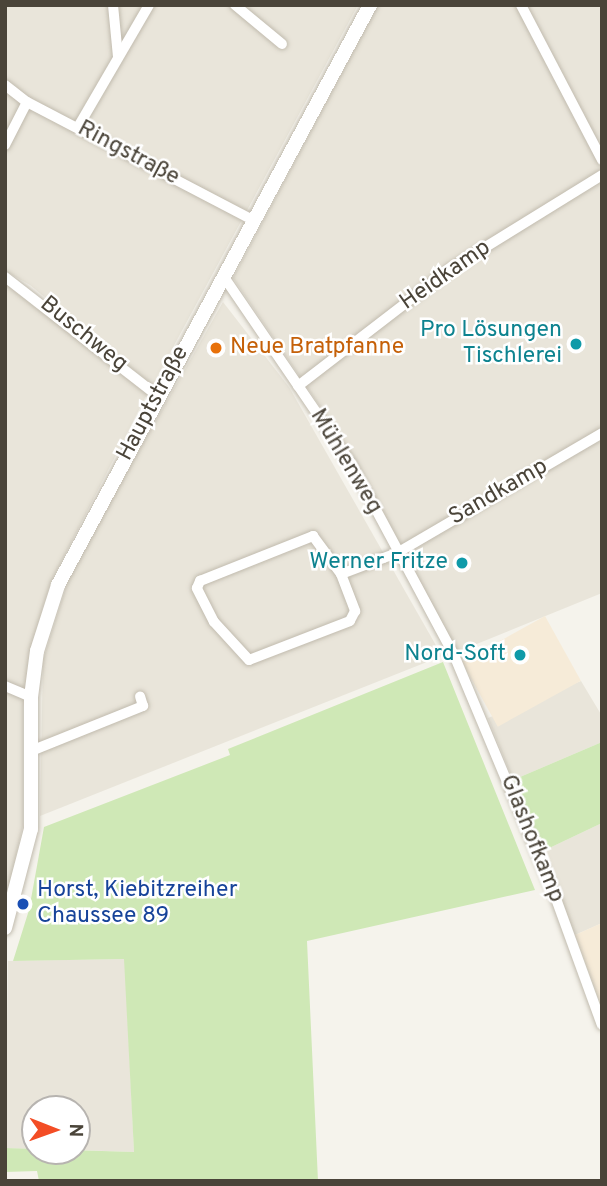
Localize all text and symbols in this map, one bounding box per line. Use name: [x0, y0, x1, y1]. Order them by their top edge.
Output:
street label: Ringstraße: [72, 116, 184, 192]
street label: Heidkamp: [395, 235, 497, 317]
street label: Buschweg: [34, 291, 132, 379]
place label: Pro Lösungen Tischlerei: [420, 317, 562, 371]
place label: Neue Bratpfanne: [230, 334, 404, 362]
marker: Pro Lösungen Tischlerei: [568, 336, 584, 352]
marker: Neue Bratpfanne: [208, 340, 224, 356]
street label: Hauptstraße: [112, 342, 196, 466]
street label: Mühlenweg: [303, 404, 387, 520]
street label: Sandkamp: [445, 454, 553, 532]
place label: Werner Fritze: [309, 549, 448, 577]
marker: Werner Fritze: [454, 555, 470, 571]
place label: Nord-Soft: [404, 641, 506, 669]
marker: Nord-Soft: [512, 647, 528, 663]
street label: Glashofkamp: [493, 771, 569, 907]
place label: Horst, Kiebitzreiher Chaussee 89: [37, 877, 238, 931]
marker: Horst, Kiebitzreiher Chaussee 89: [15, 896, 31, 912]
north arrow: [21, 1095, 91, 1165]
text: N: [63, 1123, 87, 1137]

